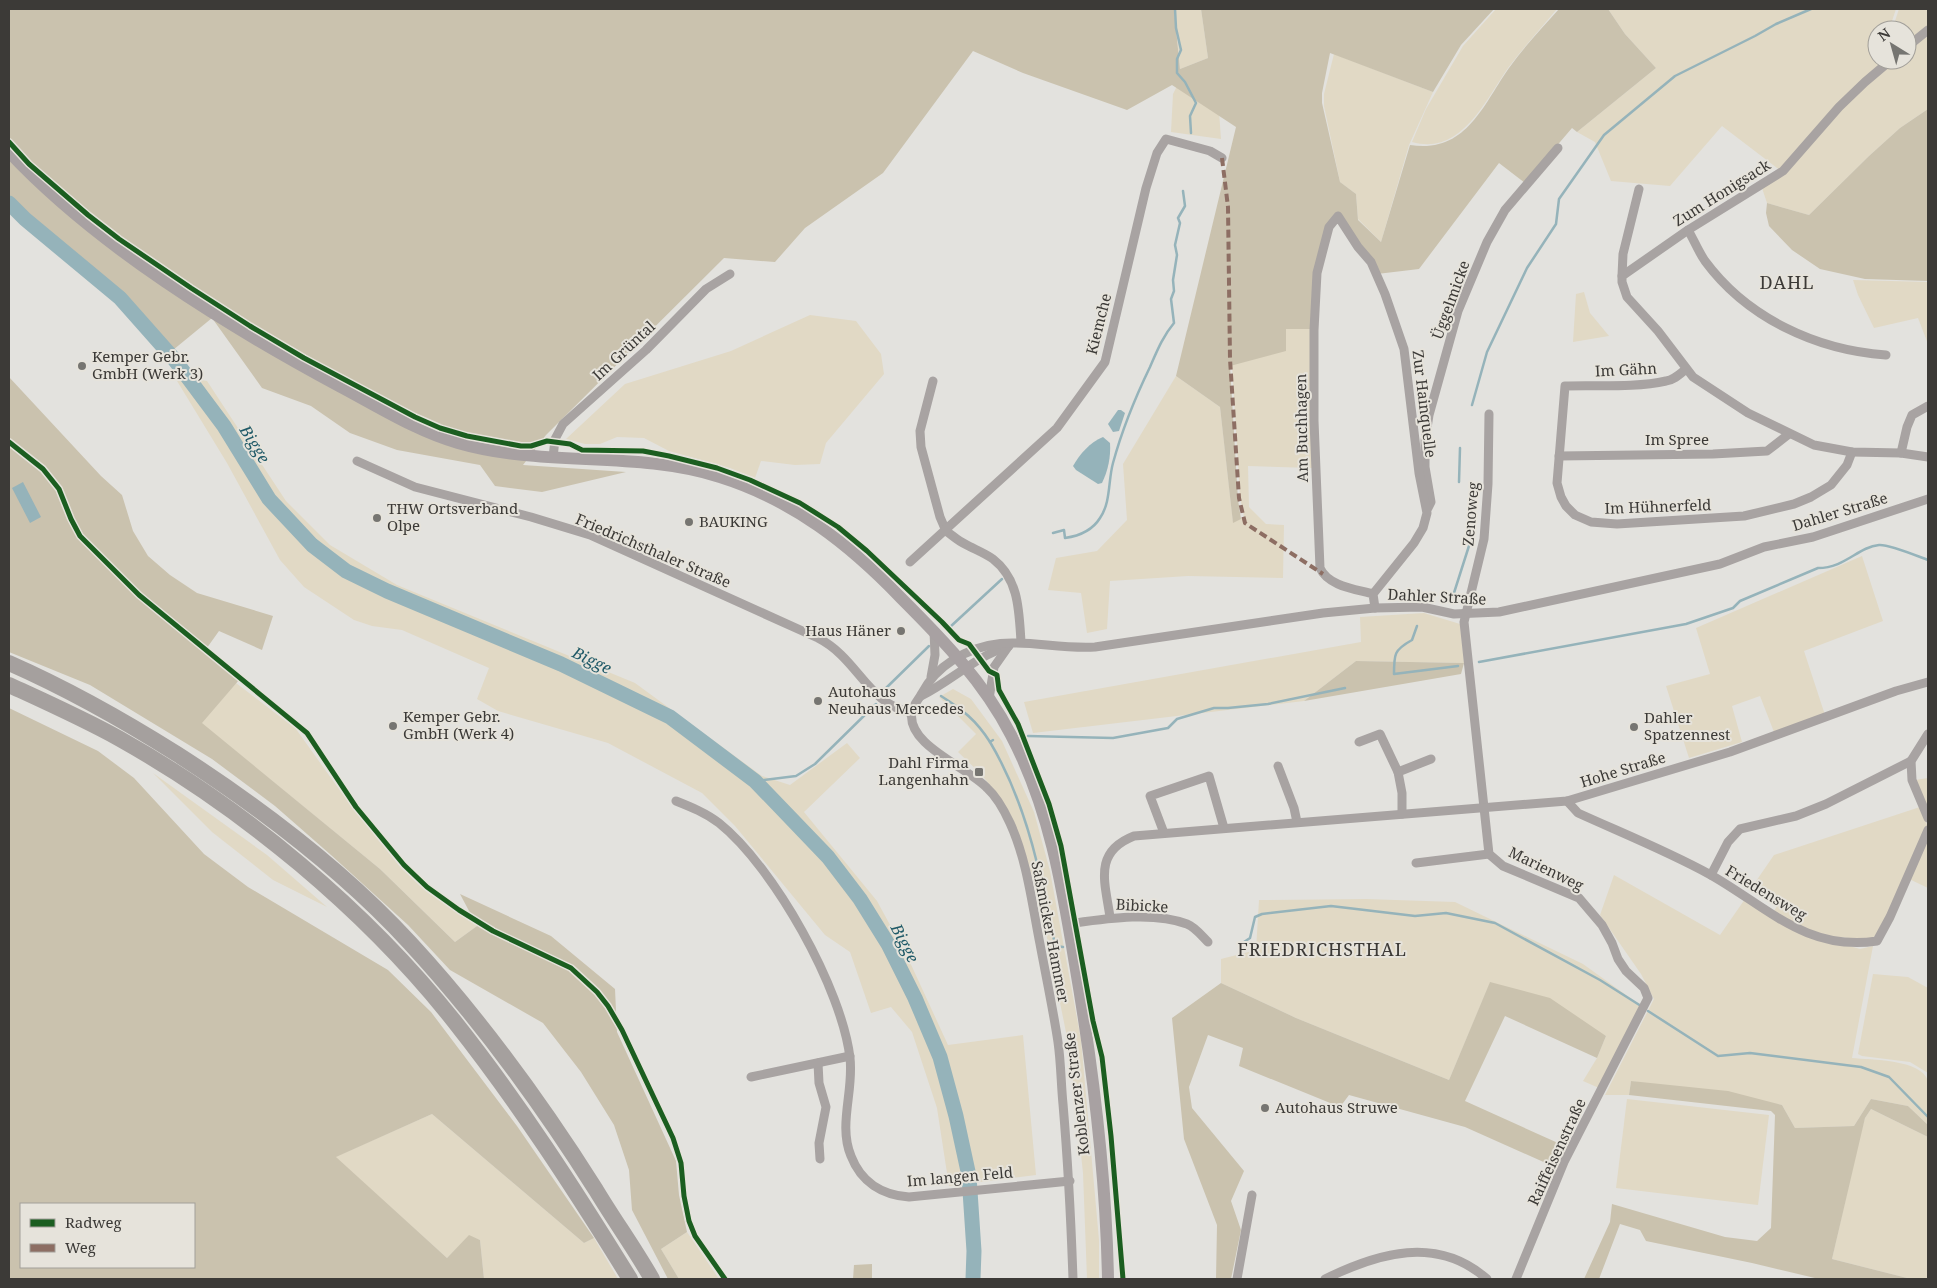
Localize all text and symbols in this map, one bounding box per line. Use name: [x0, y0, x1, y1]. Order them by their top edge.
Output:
north arrow: [1867, 20, 1917, 70]
text: N: [1874, 23, 1894, 45]
street label: Zum Honigsack: [1669, 154, 1774, 230]
street label: Üggelmicke: [1427, 258, 1474, 342]
district label: DAHL: [1760, 270, 1814, 294]
street label: Kiemche: [1081, 291, 1115, 356]
street label: Im Grüntal: [588, 316, 659, 384]
place label: Kemper Gebr. GmbH (Werk 3): [92, 346, 203, 383]
street label: Zur Hainquelle: [1408, 349, 1442, 459]
street label: Im Gähn: [1594, 357, 1658, 381]
marker: Kemper Gebr. GmbH (Werk 3): [76, 360, 88, 372]
street label: Am Buchhagen: [1290, 373, 1312, 483]
water label: Bigge: [234, 420, 275, 467]
street label: Im Spree: [1645, 429, 1709, 449]
street label: Zenoweg: [1457, 481, 1483, 547]
street label: Dahler Straße: [1789, 487, 1890, 535]
street label: Im Hühnerfeld: [1604, 494, 1712, 518]
place label: THW Ortsverband Olpe: [387, 498, 518, 535]
street label: Friedrichsthaler Straße: [573, 508, 734, 592]
place label: BAUKING: [699, 511, 768, 531]
marker: THW Ortsverband Olpe: [371, 512, 383, 524]
marker: BAUKING: [683, 516, 695, 528]
street label: Dahler Straße: [1387, 583, 1487, 609]
place label: Haus Häner: [805, 620, 891, 640]
marker: Haus Häner: [895, 625, 907, 637]
water label: Bigge: [568, 641, 615, 679]
place label: Autohaus Neuhaus Mercedes: [828, 681, 964, 718]
marker: Autohaus Neuhaus Mercedes: [812, 695, 824, 707]
place label: Kemper Gebr. GmbH (Werk 4): [403, 706, 514, 743]
place label: Dahler Spatzennest: [1644, 707, 1730, 744]
marker: Kemper Gebr. GmbH (Werk 4): [387, 720, 399, 732]
marker: Dahler Spatzennest: [1628, 721, 1640, 733]
street label: Hohe Straße: [1578, 747, 1668, 792]
place label: Dahl Firma Langenhahn: [879, 752, 969, 789]
marker: Dahl Firma Langenhahn: [973, 766, 985, 778]
street label: Marienweg: [1506, 841, 1587, 895]
street label: Saßmicker Hammer: [1027, 859, 1075, 1004]
street label: Friedensweg: [1722, 860, 1811, 924]
street label: Bibicke: [1115, 894, 1169, 916]
water label: Bigge: [885, 919, 924, 966]
district label: FRIEDRICHSTHAL: [1237, 937, 1407, 961]
street label: Koblenzer Straße: [1059, 1032, 1093, 1157]
street label: Raiffeisenstraße: [1523, 1095, 1590, 1208]
place label: Autohaus Struwe: [1275, 1097, 1398, 1117]
marker: Autohaus Struwe: [1259, 1102, 1271, 1114]
street label: Im langen Feld: [906, 1161, 1014, 1191]
legend: [20, 1203, 195, 1268]
text: Radweg: [65, 1212, 122, 1232]
text: Weg: [65, 1237, 96, 1257]

